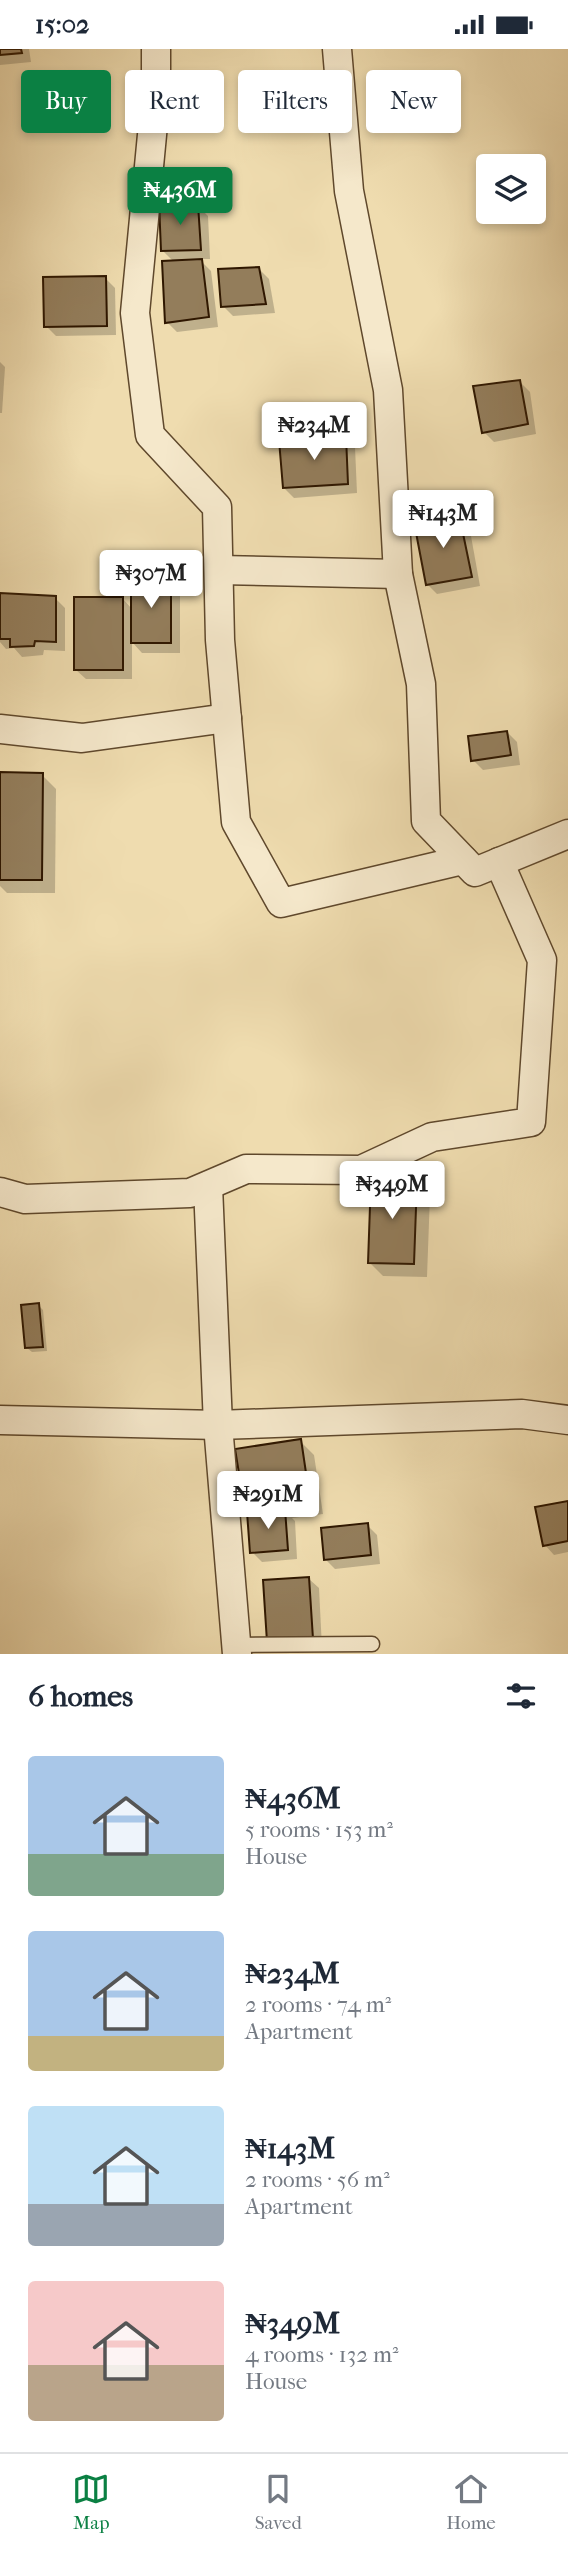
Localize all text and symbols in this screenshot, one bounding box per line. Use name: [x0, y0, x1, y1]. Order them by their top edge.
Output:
text: 15:02: [35, 9, 89, 40]
chip: Buy: [21, 70, 111, 133]
chip: Rent: [125, 70, 224, 133]
chip: Filters: [238, 70, 352, 133]
chip: New: [366, 70, 461, 133]
map controls: [476, 154, 546, 224]
button: layers: [476, 154, 546, 224]
pin: ₦436M: [131, 167, 229, 227]
text: ₦436M: [143, 176, 217, 203]
pin: ₦234M: [265, 403, 363, 462]
text: ₦234M: [278, 411, 350, 438]
pin: ₦143M: [394, 491, 492, 550]
text: ₦143M: [409, 499, 477, 526]
pin: ₦307M: [102, 551, 200, 610]
text: ₦307M: [116, 559, 186, 586]
pin: ₦349M: [343, 1161, 441, 1221]
text: ₦349M: [356, 1170, 428, 1197]
pin: ₦291M: [219, 1471, 317, 1531]
text: ₦291M: [233, 1480, 303, 1507]
icon: filters: [502, 1677, 540, 1715]
text: 6 homes: [28, 1679, 133, 1714]
text: ₦436M: [245, 1781, 340, 1816]
icon: home: [84, 1784, 168, 1868]
text: 5 rooms · 153 m²: [245, 1816, 393, 1843]
text: House: [245, 1843, 307, 1870]
text: ₦234M: [245, 1956, 340, 1991]
icon: home: [84, 1959, 168, 2043]
text: 2 rooms · 74 m²: [245, 1991, 391, 2018]
text: Apartment: [245, 2018, 353, 2045]
text: ₦143M: [245, 2131, 335, 2166]
icon: home: [84, 2134, 168, 2218]
text: 2 rooms · 56 m²: [245, 2166, 390, 2193]
text: Apartment: [245, 2193, 353, 2220]
text: ₦349M: [245, 2306, 340, 2341]
icon: home: [84, 2309, 168, 2393]
text: 4 rooms · 132 m²: [245, 2341, 399, 2368]
text: House: [245, 2368, 307, 2395]
tab: Map: [72, 2470, 110, 2534]
tab: Saved: [255, 2470, 302, 2534]
tab: Home: [446, 2470, 496, 2534]

